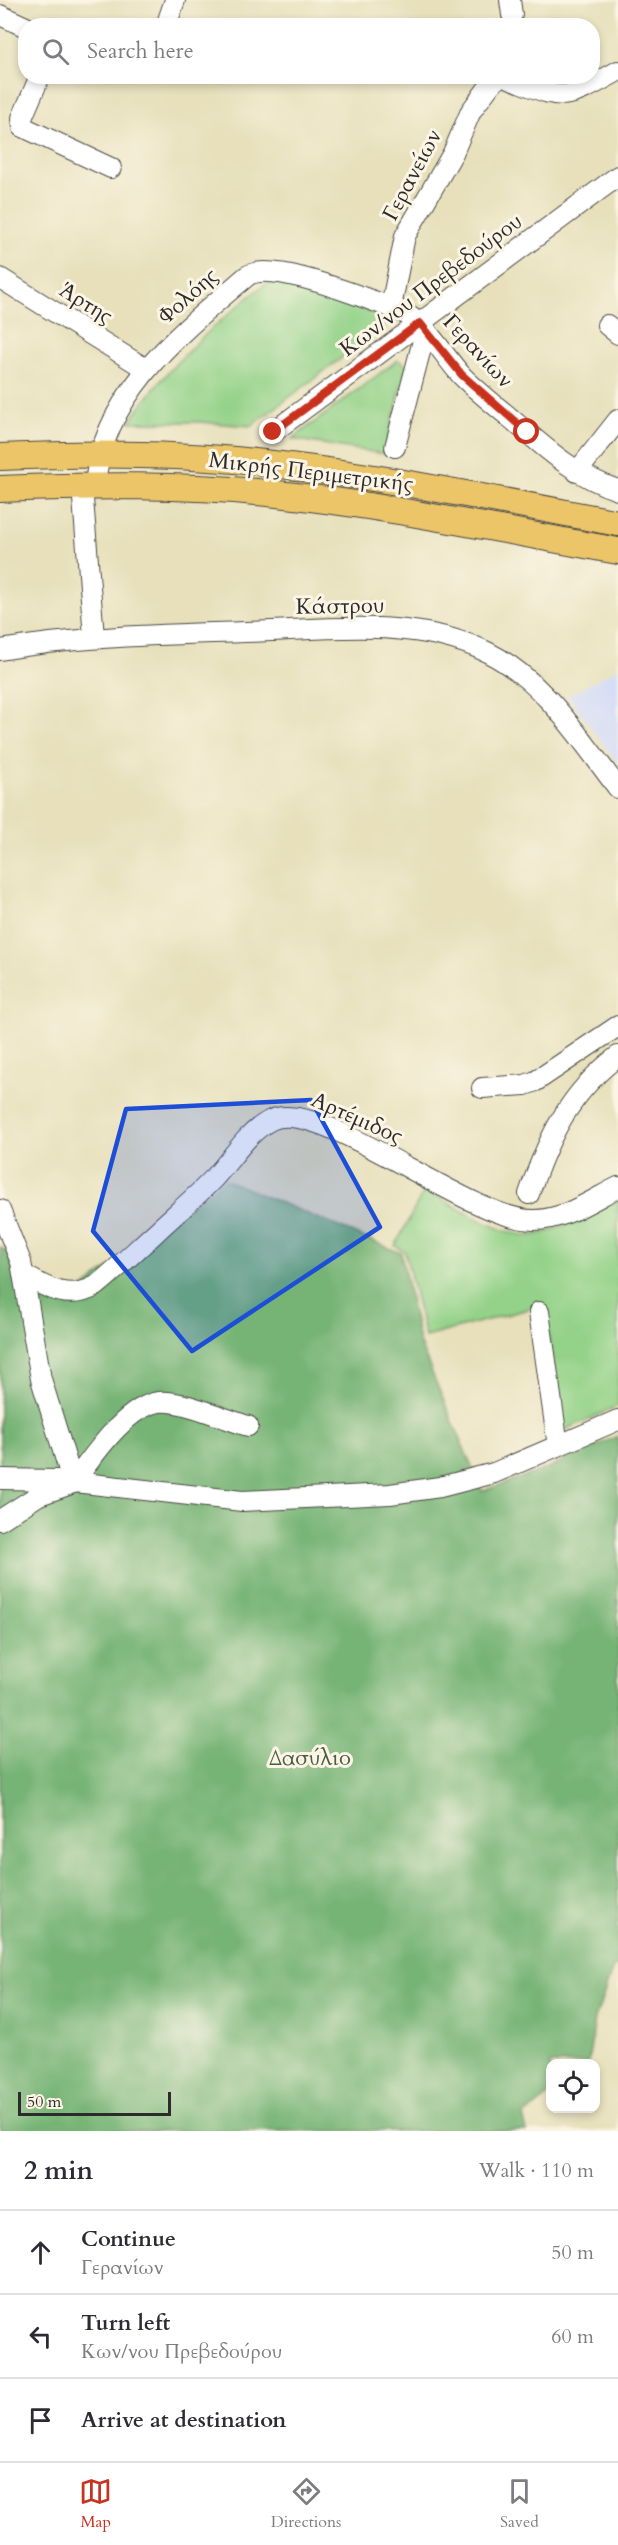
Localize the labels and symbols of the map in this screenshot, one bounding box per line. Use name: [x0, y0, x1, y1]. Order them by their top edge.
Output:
street label: Γερανείων: [375, 124, 449, 226]
street label: Κων/νου Πρεβεδούρου: [334, 206, 528, 364]
street label: Φολόης: [152, 261, 224, 331]
street label: Άρτης: [54, 275, 118, 331]
street label: Γερανίων: [436, 308, 520, 394]
route end: [259, 418, 285, 444]
route start: [513, 418, 539, 444]
street label: Μικρής Περιμετρικής: [207, 445, 415, 499]
street label: Κάστρου: [295, 590, 385, 622]
street label: Αρτέμιδος: [307, 1085, 407, 1151]
park label: Δασύλιο: [269, 1743, 351, 1773]
scale bar: [18, 2089, 171, 2116]

